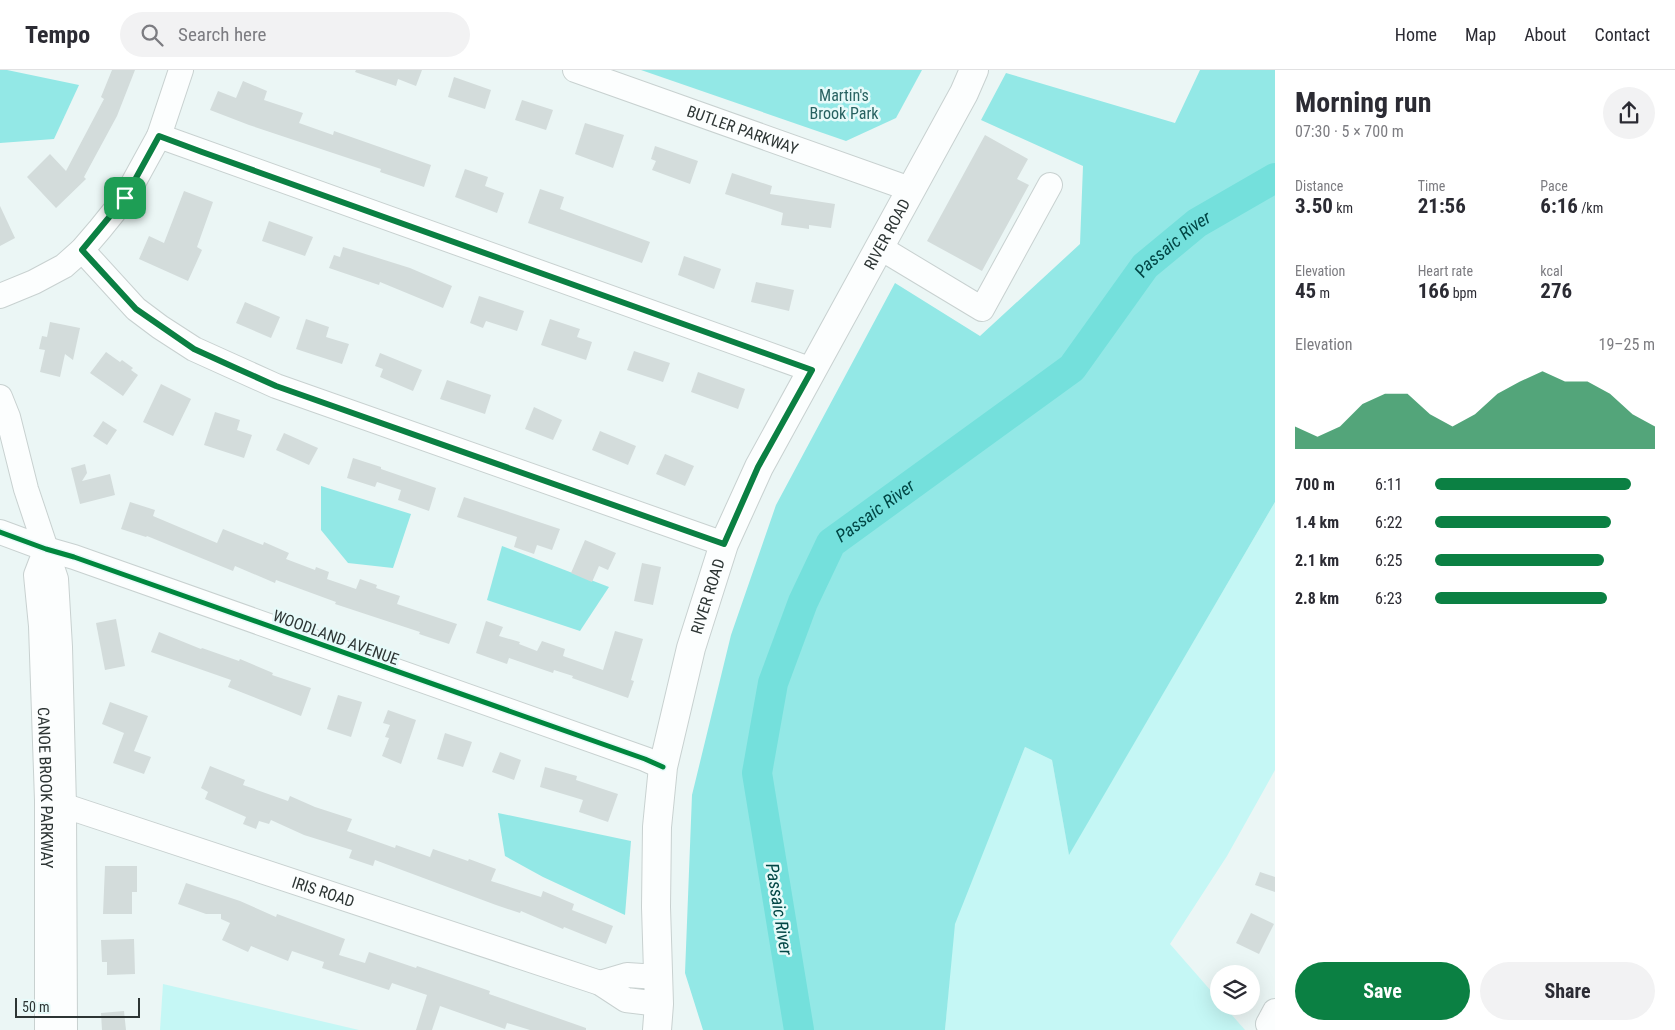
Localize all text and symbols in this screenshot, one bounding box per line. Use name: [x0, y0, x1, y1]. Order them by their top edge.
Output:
search box: [120, 12, 470, 57]
text: Tempo: [25, 21, 90, 49]
icon: search: [138, 21, 166, 49]
text: Search here: [178, 23, 266, 46]
text: Home: [1395, 24, 1437, 45]
text: Map: [1465, 24, 1496, 45]
text: About: [1524, 24, 1566, 45]
text: Contact: [1594, 24, 1650, 45]
park label: Martin's Brook Park: [810, 86, 879, 123]
text: Morning run: [1295, 86, 1431, 119]
button: share: [1603, 87, 1655, 139]
street label: BUTLER PARKWAY: [684, 102, 801, 159]
text: 07:30 · 5 × 700 m: [1295, 122, 1404, 141]
pin: [104, 177, 146, 219]
text: Distance: [1295, 178, 1343, 194]
text: Time: [1418, 178, 1445, 194]
text: Pace: [1540, 178, 1568, 194]
icon: arrive: [111, 184, 139, 212]
text: 3.50: [1295, 194, 1333, 218]
text: 21:56: [1418, 194, 1466, 218]
text: 6:16: [1540, 194, 1578, 218]
street label: RIVER ROAD: [860, 196, 914, 273]
text: km: [1333, 200, 1353, 216]
text: /km: [1578, 200, 1603, 216]
water label: Passaic River: [1130, 206, 1215, 281]
text: Elevation: [1295, 263, 1345, 279]
text: Heart rate: [1418, 263, 1473, 279]
text: kcal: [1540, 263, 1563, 279]
text: 45: [1295, 279, 1316, 303]
text: 166: [1418, 279, 1450, 303]
text: 276: [1540, 279, 1572, 303]
text: m: [1316, 285, 1330, 301]
text: bpm: [1450, 285, 1477, 301]
text: Elevation: [1295, 335, 1353, 354]
text: 19–25 m: [1599, 335, 1655, 354]
water label: Passaic River: [831, 474, 919, 546]
text: 700 m: [1295, 475, 1335, 494]
text: 6:11: [1375, 475, 1402, 494]
text: 1.4 km: [1295, 513, 1339, 532]
text: 6:22: [1375, 513, 1402, 532]
text: 2.1 km: [1295, 551, 1339, 570]
text: 6:25: [1375, 551, 1402, 570]
street label: RIVER ROAD: [687, 556, 729, 636]
text: 2.8 km: [1295, 589, 1339, 608]
text: 6:23: [1375, 589, 1402, 608]
street label: WOODLAND AVENUE: [270, 606, 401, 669]
street label: CANOE BROOK PARKWAY: [34, 707, 56, 869]
water label: Passaic River: [762, 862, 797, 957]
street label: IRIS ROAD: [289, 873, 357, 911]
button: Save: [1295, 962, 1470, 1020]
button: Share: [1480, 962, 1655, 1020]
map controls: [1210, 965, 1260, 1015]
button: layers: [1210, 965, 1260, 1015]
scale bar: [15, 995, 140, 1018]
text: 50 m: [22, 999, 50, 1015]

